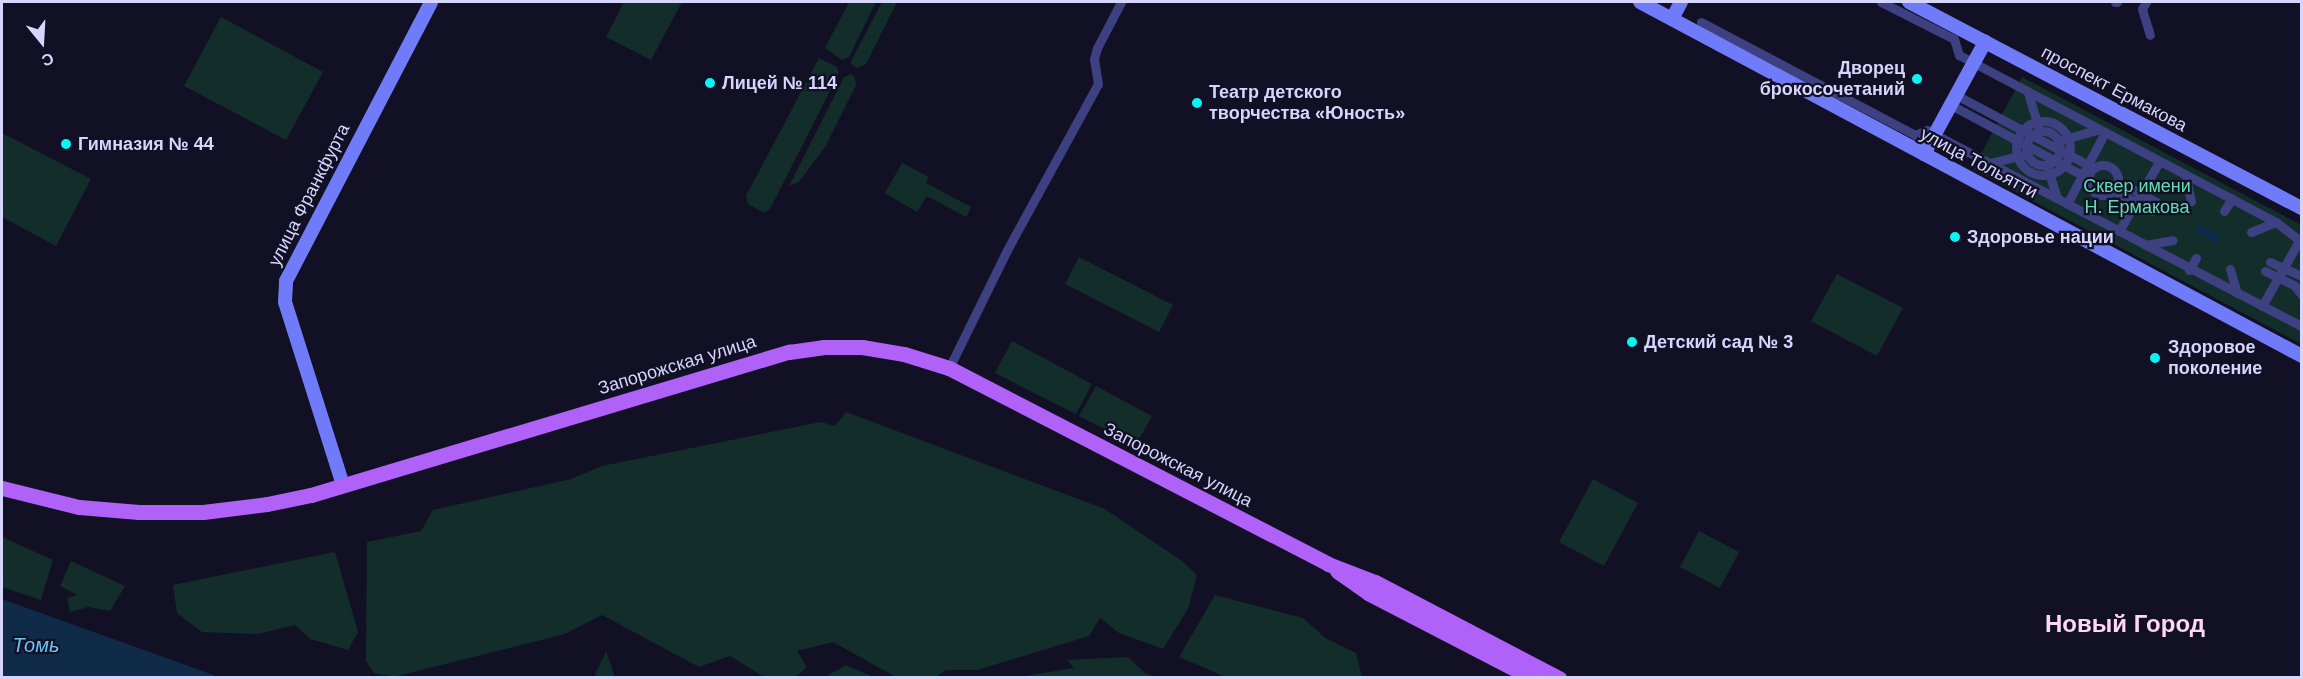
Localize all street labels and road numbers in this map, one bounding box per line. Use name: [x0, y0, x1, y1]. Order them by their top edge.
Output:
street label: проспект Ермакова: [2038, 42, 2190, 136]
street label: улица Франкфурта: [264, 120, 354, 270]
street label: улица Тольятти: [1917, 123, 2041, 203]
street label: Запорожская улица: [595, 331, 759, 399]
street label: Запорожская улица: [1100, 418, 1256, 512]

